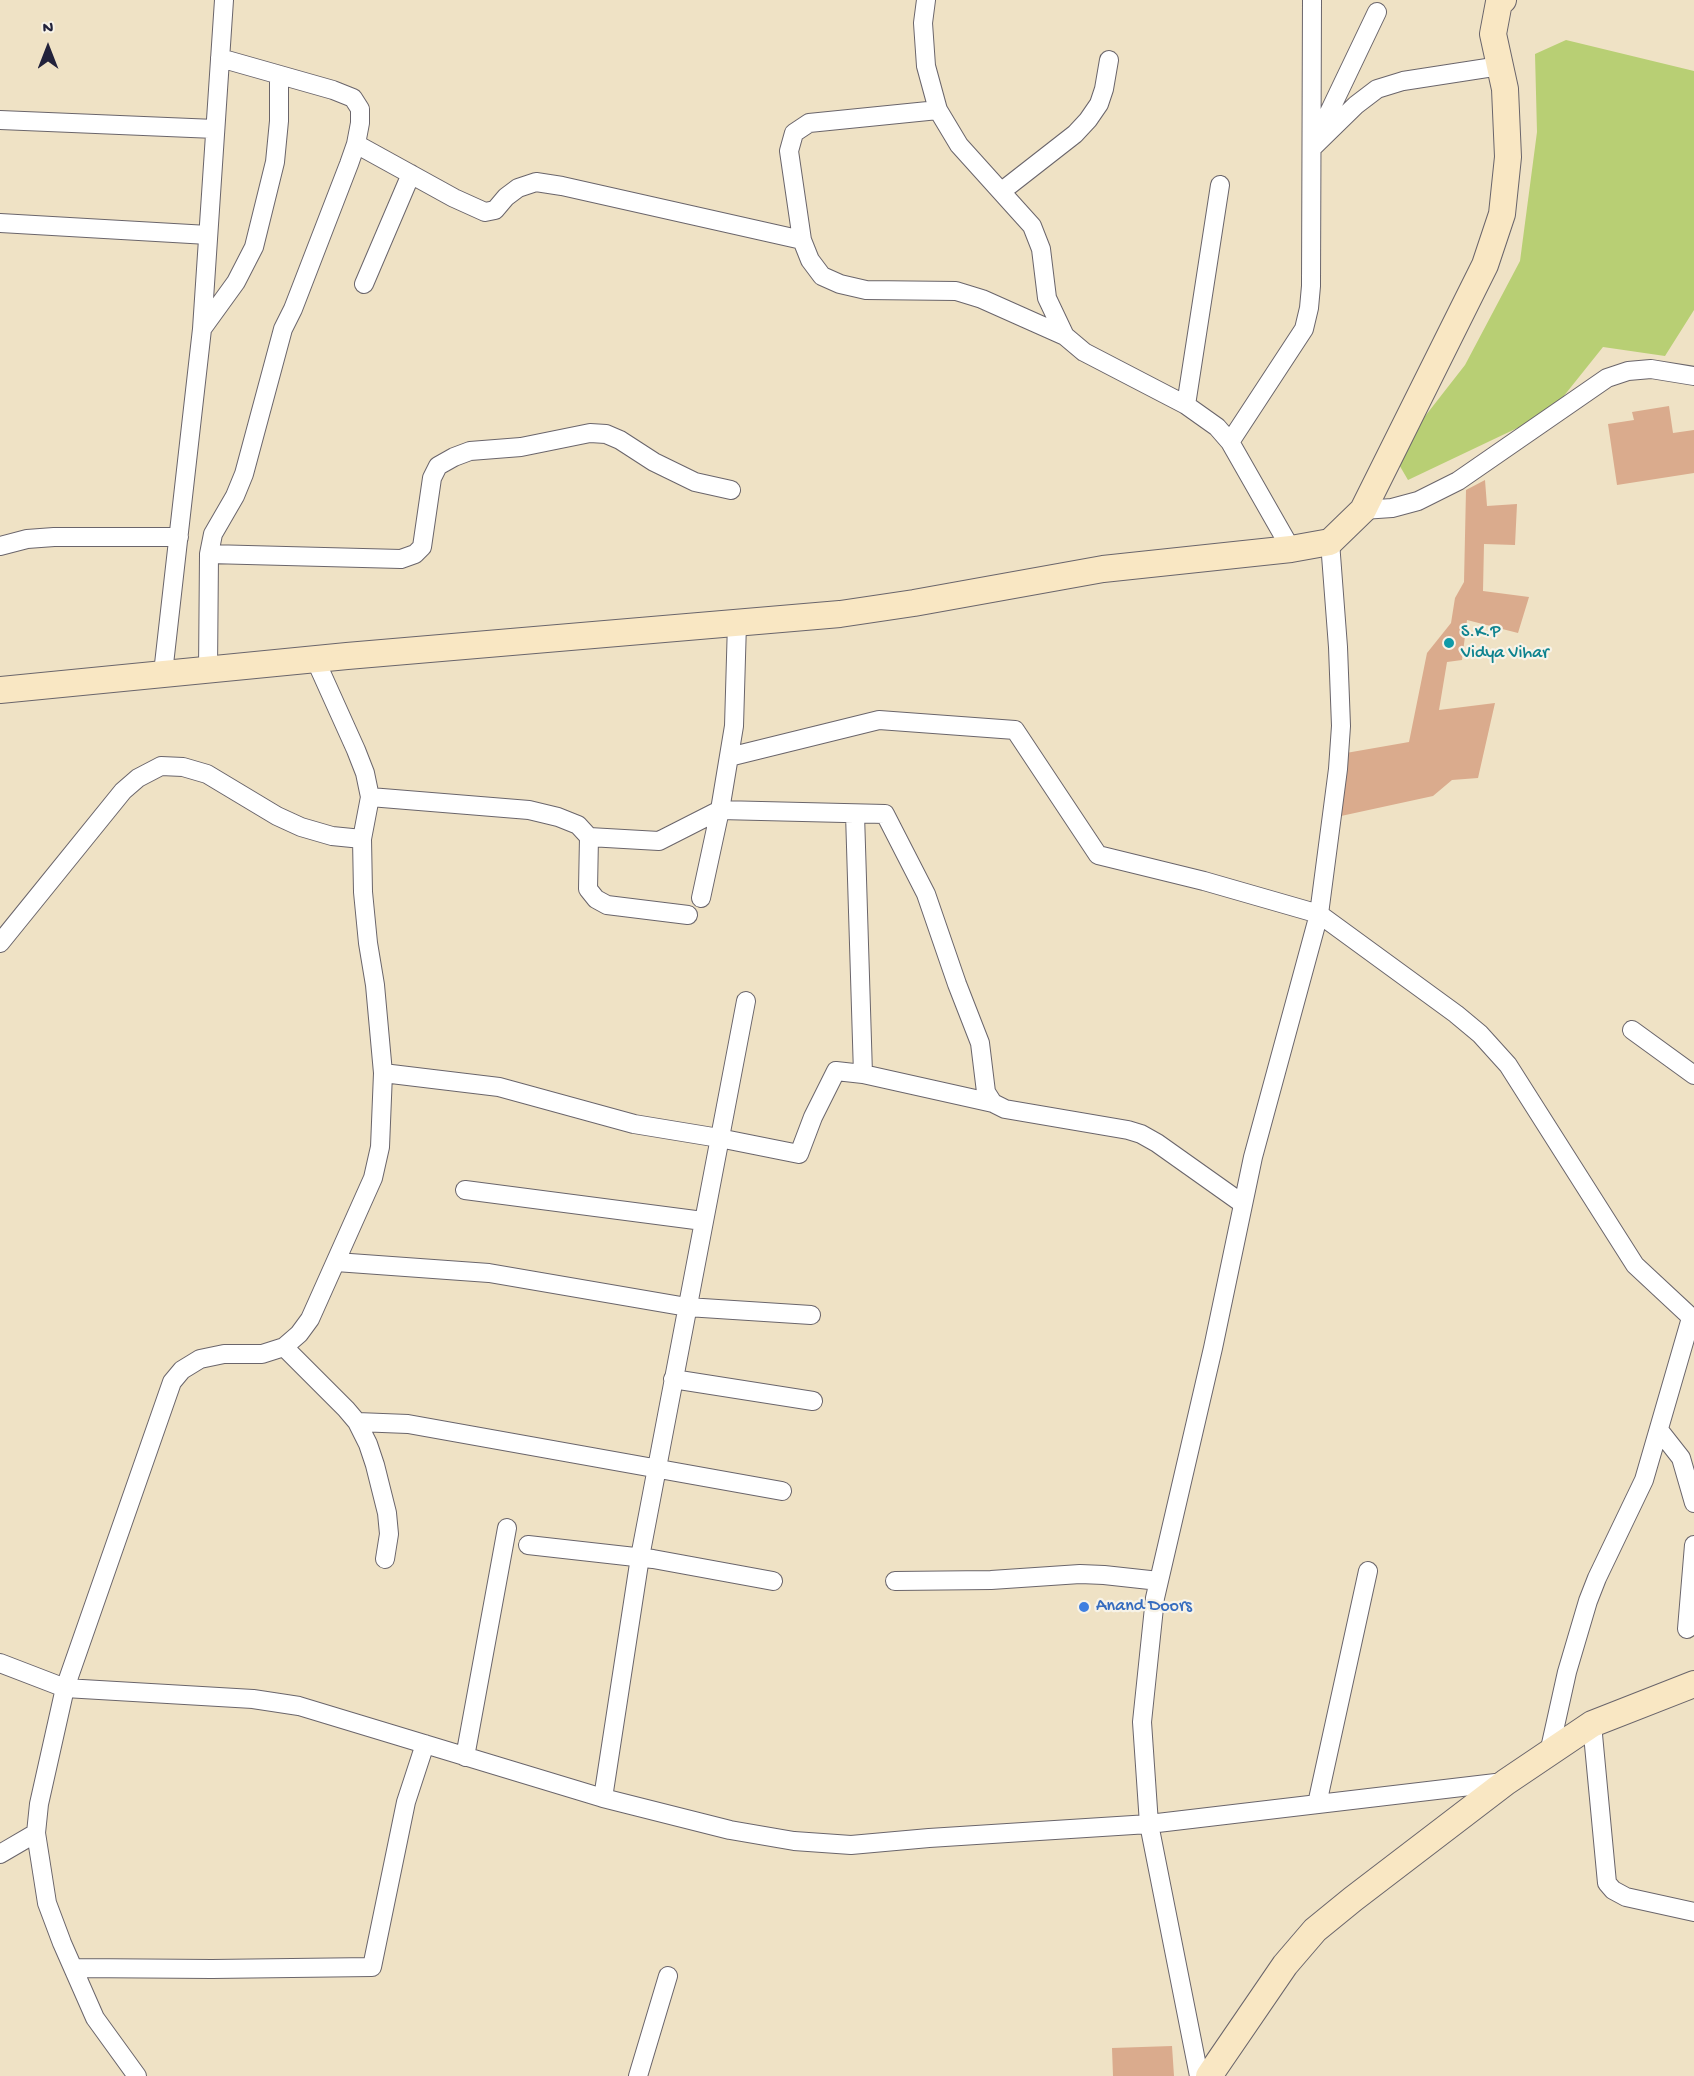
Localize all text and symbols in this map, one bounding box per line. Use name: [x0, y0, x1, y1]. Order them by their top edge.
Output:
north arrow: [18, 18, 78, 78]
text: N: [43, 20, 53, 39]
place label: S.K.P Vidya Vihar: [1461, 622, 1549, 664]
marker: S.K.P Vidya Vihar: [1442, 636, 1456, 650]
place label: Anand Doors: [1096, 1596, 1192, 1618]
marker: Anand Doors: [1077, 1600, 1091, 1614]

